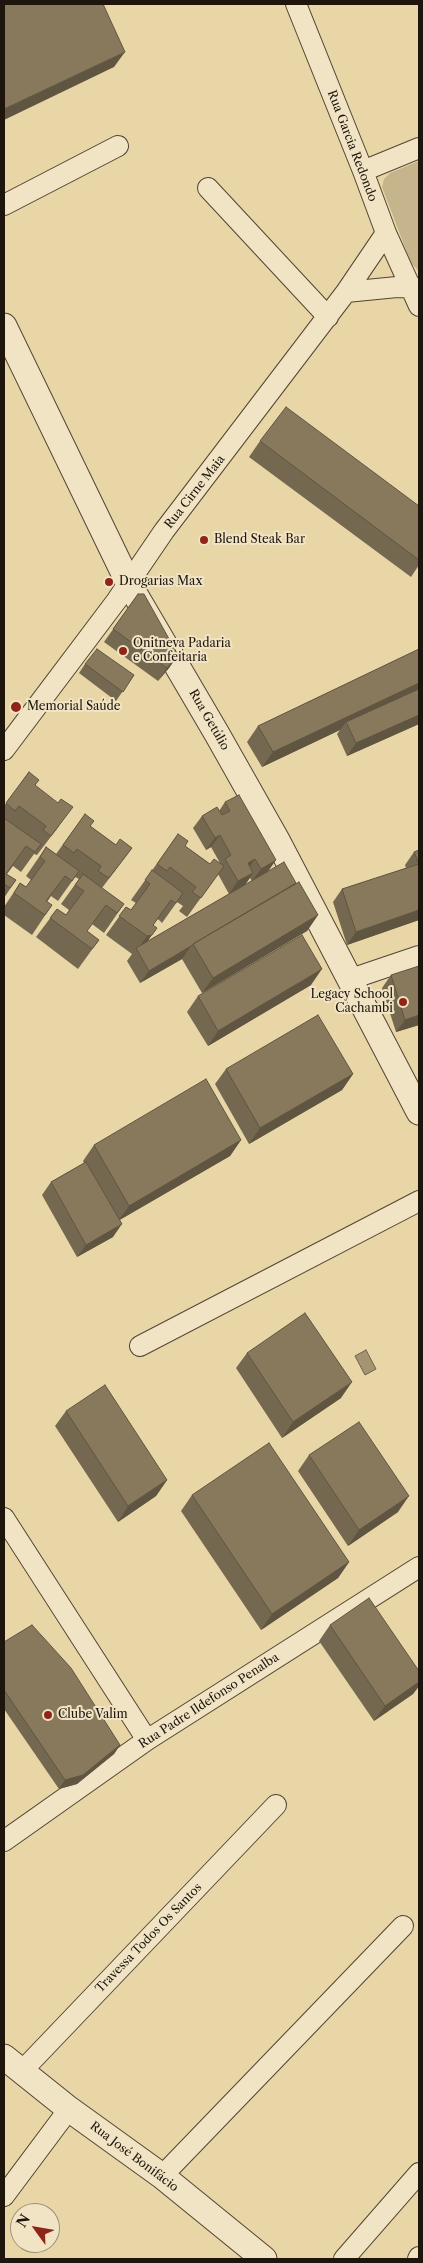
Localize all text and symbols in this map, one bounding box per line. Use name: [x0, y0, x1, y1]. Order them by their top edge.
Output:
street label: Rua Garcia Redondo: [324, 88, 380, 204]
street label: Rua Cirne Maia: [162, 452, 228, 532]
place label: Blend Steak Bar: [214, 533, 305, 547]
marker: Blend Steak Bar: [198, 534, 210, 546]
place label: Drogarias Max: [119, 575, 202, 589]
marker: Drogarias Max: [103, 576, 115, 588]
place label: Onitneva Padaria e Confeitaria: [133, 637, 231, 665]
marker: Onitneva Padaria e Confeitaria: [117, 645, 129, 657]
street label: Rua Getúlio: [186, 687, 232, 753]
marker: Memorial Saúde: [9, 700, 23, 714]
place label: Memorial Saúde: [27, 700, 121, 714]
place label: Legacy School Cachambi: [311, 988, 393, 1016]
marker: Legacy School Cachambi: [397, 996, 409, 1008]
street label: Rua Padre Ildefonso Penalba: [136, 1650, 282, 1752]
place label: Clube Valim: [58, 1708, 128, 1722]
marker: Clube Valim: [42, 1709, 54, 1721]
street label: Travessa Todos Os Santos: [93, 1880, 205, 1996]
street label: Rua José Bonifácio: [87, 2119, 181, 2195]
north arrow: [10, 2203, 60, 2253]
text: N: [12, 2211, 34, 2231]

